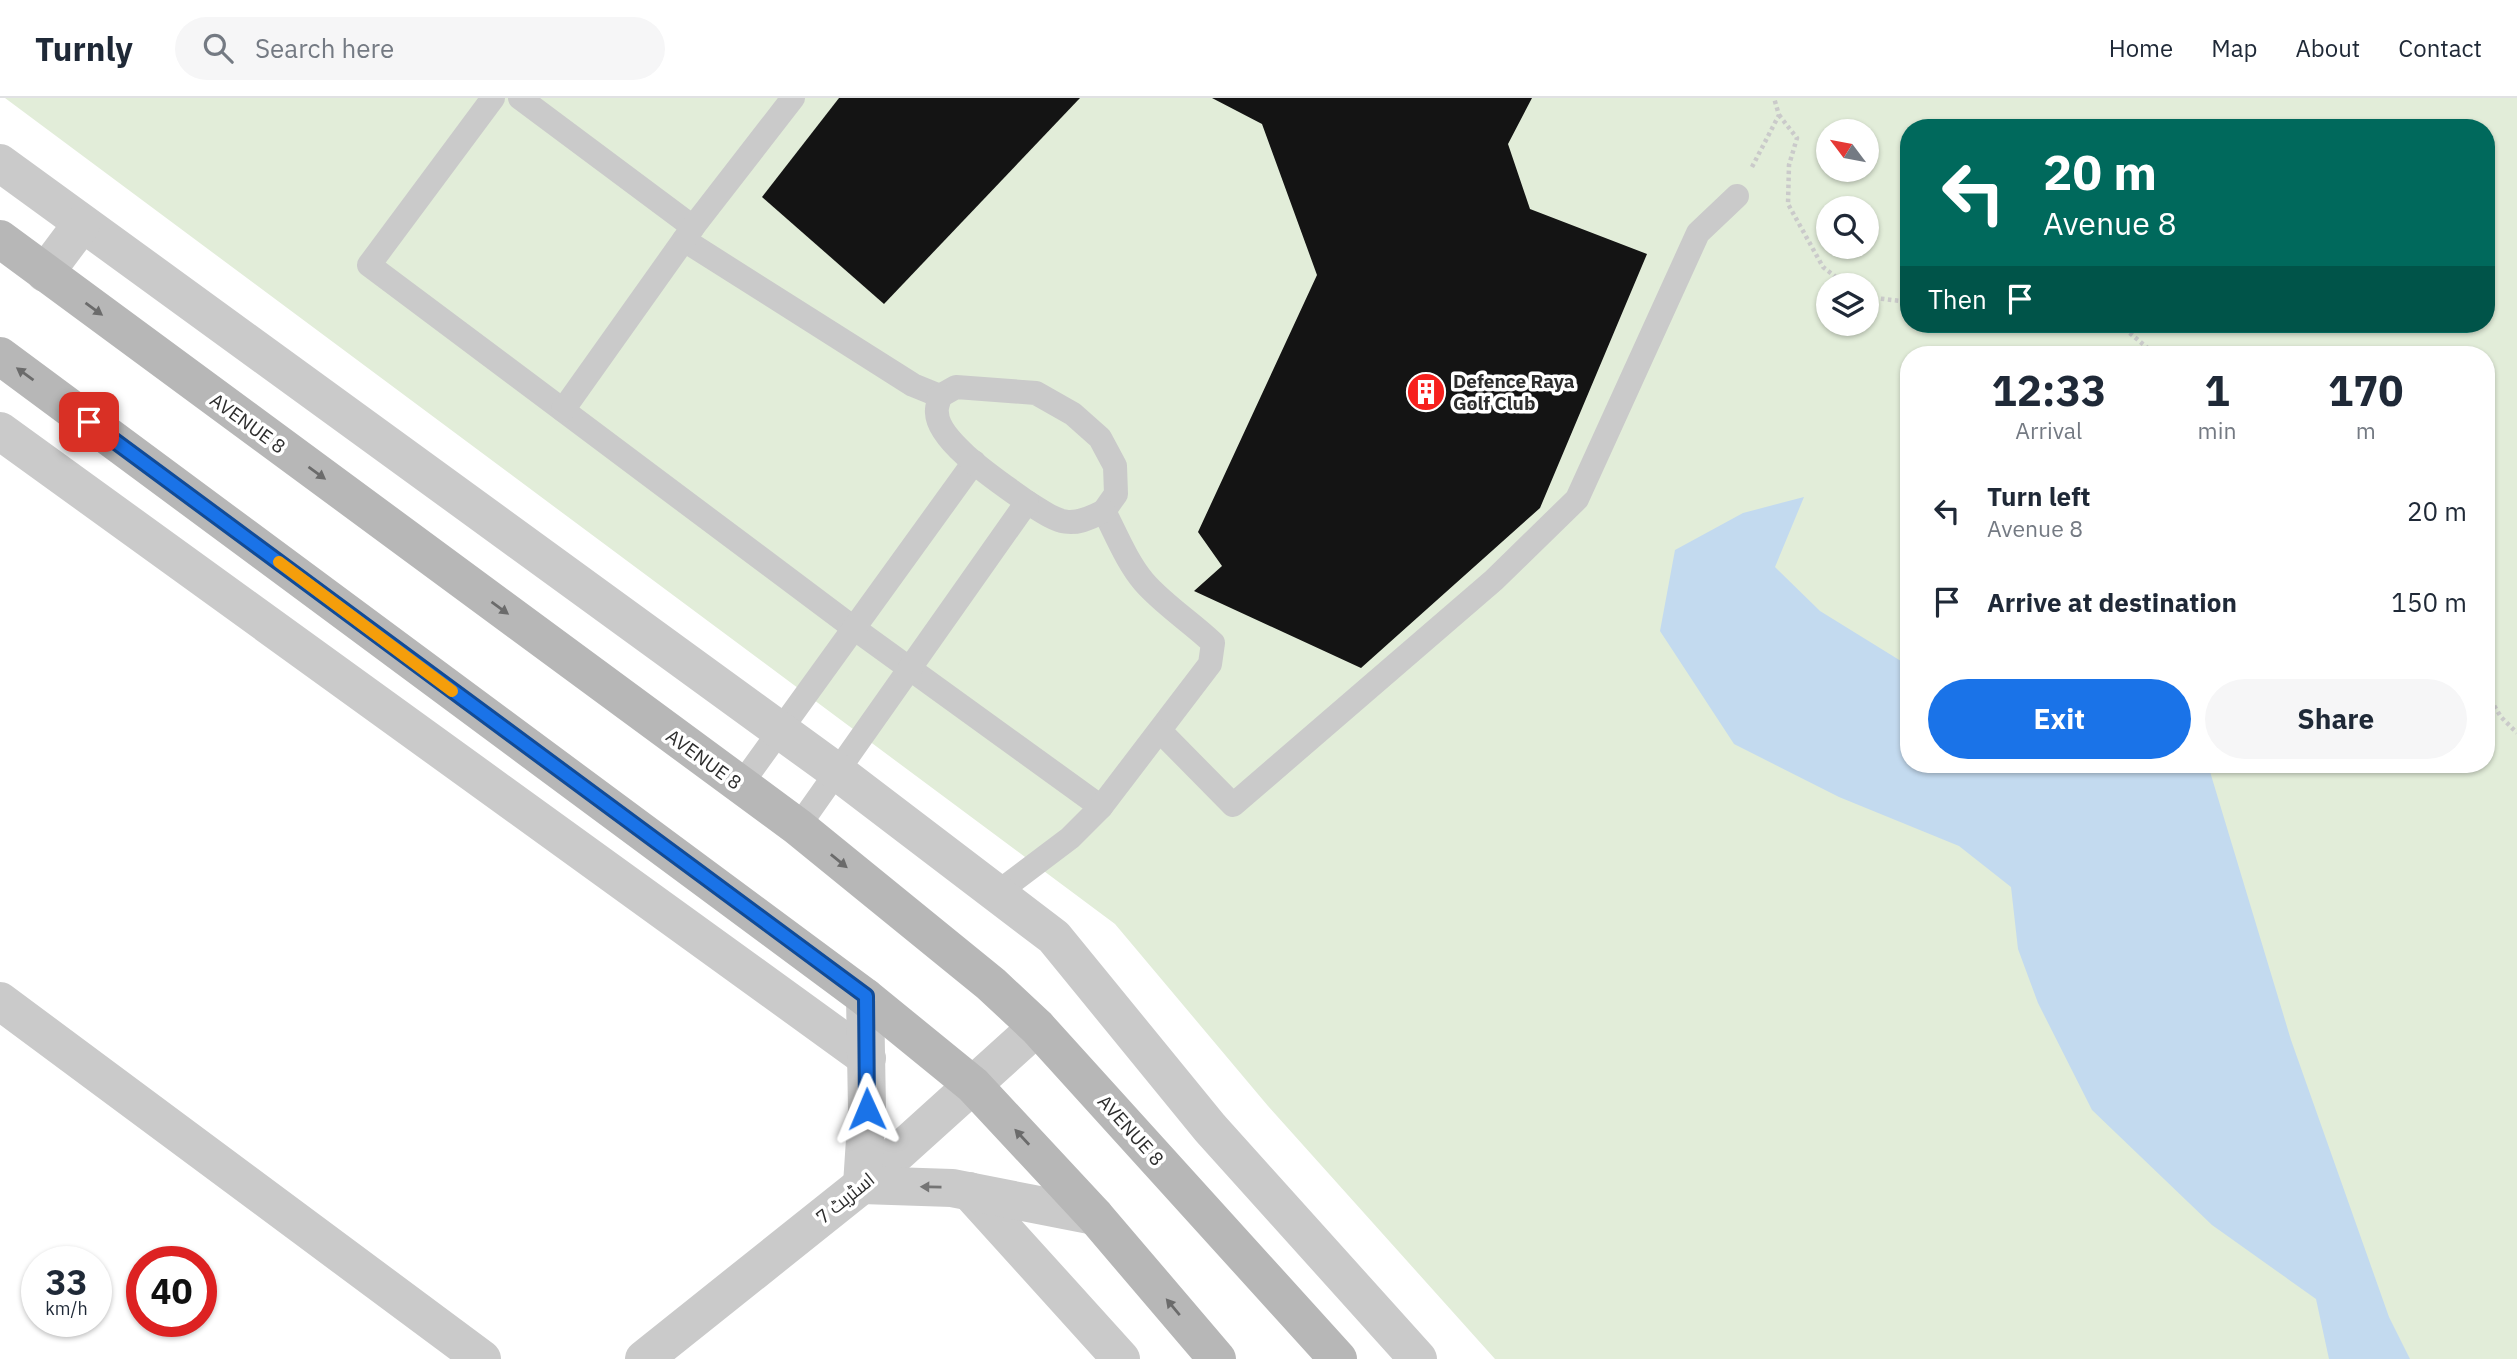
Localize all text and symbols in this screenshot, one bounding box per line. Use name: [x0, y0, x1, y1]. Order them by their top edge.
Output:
search box: [175, 17, 665, 80]
text: Turnly: [35, 27, 133, 70]
icon: search: [199, 29, 237, 67]
text: Search here: [255, 31, 394, 65]
text: Home: [2109, 32, 2173, 64]
text: Map: [2211, 32, 2257, 64]
text: About: [2295, 32, 2360, 64]
text: Contact: [2398, 32, 2482, 64]
north arrow: [1816, 119, 1880, 182]
map controls: [1816, 119, 1879, 336]
text: 20 m: [2043, 140, 2157, 203]
icon: left: [1928, 147, 2019, 238]
button: search: [1816, 196, 1879, 259]
text: Avenue 8: [2043, 202, 2177, 244]
button: layers: [1816, 273, 1879, 336]
icon: arrive: [2001, 280, 2039, 318]
text: Then: [1928, 282, 1987, 316]
one-way arrow: [85, 302, 103, 316]
text: 12:33: [1991, 363, 2106, 418]
text: 1: [2204, 363, 2230, 418]
text: 170: [2328, 363, 2404, 418]
one-way arrow: [16, 367, 34, 382]
place label: Defence Raya Golf Club: [1453, 369, 1575, 415]
building icon: Defence Raya Golf Club: [1405, 371, 1447, 413]
street label: AVENUE 8: [206, 388, 290, 458]
pin: [59, 392, 119, 452]
icon: arrive: [70, 403, 108, 441]
text: Arrival: [2015, 415, 2082, 445]
text: min: [2198, 415, 2236, 445]
text: m: [2356, 415, 2376, 445]
one-way arrow: [308, 466, 326, 480]
text: Turn left: [1987, 479, 2090, 513]
icon: left: [1928, 492, 1966, 530]
text: 20 m: [2407, 494, 2467, 528]
text: Avenue 8: [1987, 513, 2083, 543]
icon: arrive: [1928, 583, 1966, 621]
text: Arrive at destination: [1987, 585, 2237, 619]
text: 150 m: [2391, 585, 2467, 619]
one-way arrow: [491, 601, 509, 615]
button: Exit: [1928, 679, 2191, 759]
button: Share: [2205, 679, 2467, 759]
street label: AVENUE 8: [662, 724, 746, 794]
one-way arrow: [831, 853, 848, 868]
position arrow: [830, 1072, 904, 1146]
street label: AVENUE 8: [1093, 1090, 1169, 1170]
one-way arrow: [1014, 1129, 1030, 1146]
street label: اسٹریٹ 7: [811, 1167, 879, 1229]
one-way arrow: [920, 1181, 942, 1193]
speed limit sign: 40: [126, 1246, 217, 1337]
text: 33: [45, 1259, 88, 1305]
text: km/h: [45, 1297, 88, 1320]
one-way arrow: [1165, 1298, 1181, 1316]

